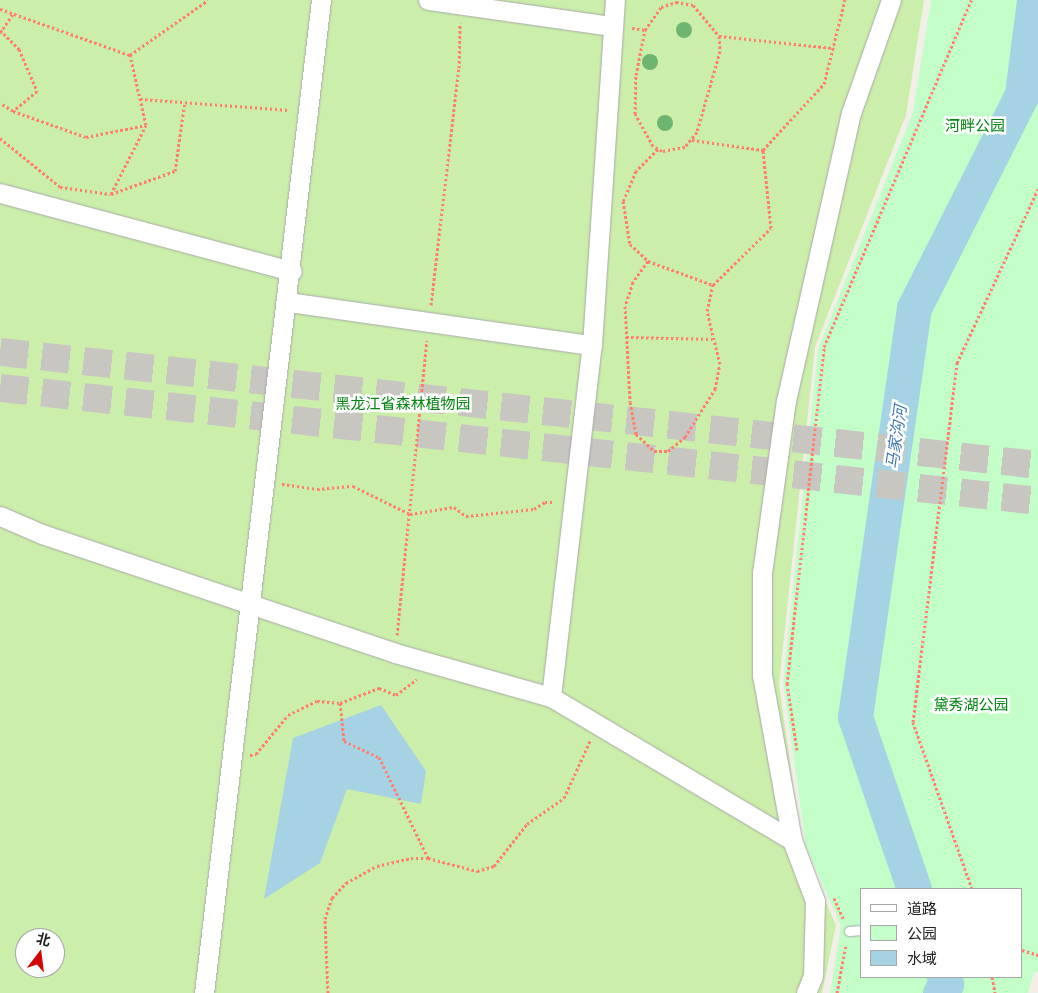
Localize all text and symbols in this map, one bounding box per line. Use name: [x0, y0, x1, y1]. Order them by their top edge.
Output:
park label: 河畔公园: [945, 117, 1005, 135]
park label: 黑龙江省森林植物园: [336, 395, 470, 413]
water label: 马家沟河: [882, 404, 910, 470]
park label: 黛秀湖公园: [934, 696, 1008, 714]
legend: [860, 888, 1023, 978]
text: 道路: [907, 900, 937, 917]
text: 公园: [907, 925, 937, 942]
north arrow: [15, 928, 65, 978]
text: 北: [35, 930, 52, 949]
text: 水域: [907, 950, 937, 967]

